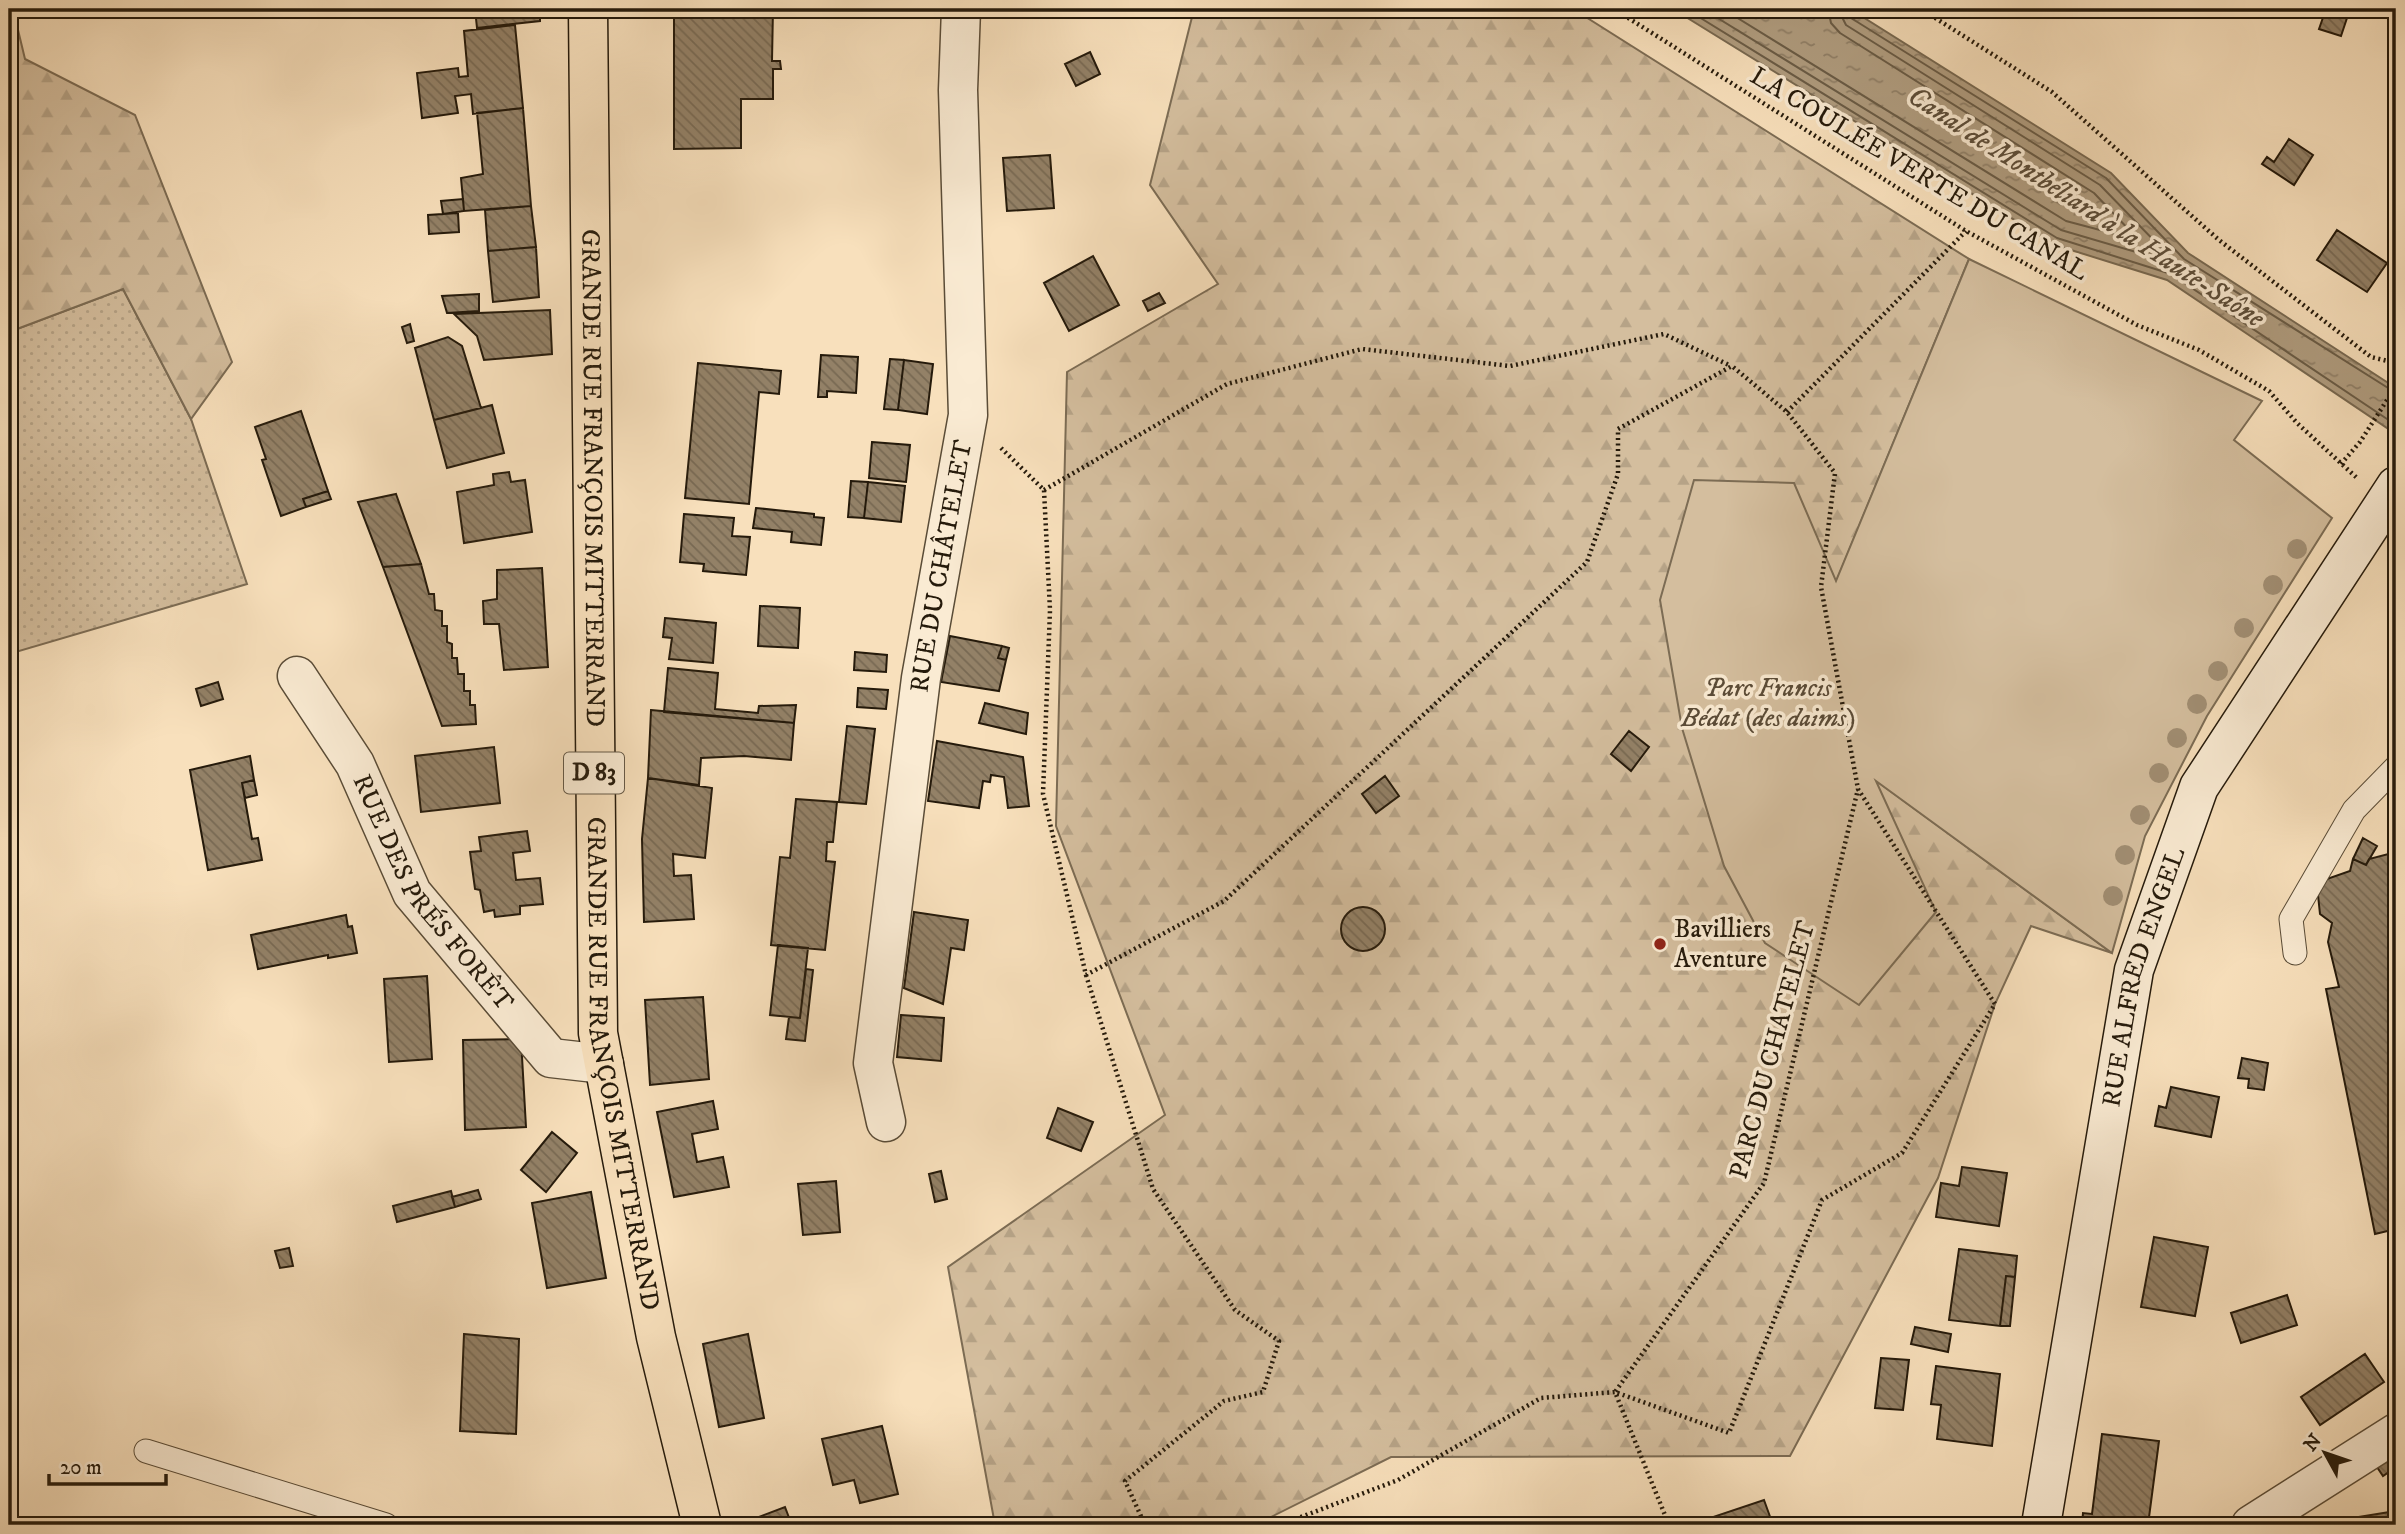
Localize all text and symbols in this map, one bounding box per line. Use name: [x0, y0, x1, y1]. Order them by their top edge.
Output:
street label: LA COULÉE VERTE DU CANAL: [1744, 60, 2094, 288]
water label: Canal de Montbéliard à la Haute-Saône: [1901, 78, 2272, 336]
street label: GRANDE RUE FRANÇOIS MITTERRAND: [574, 229, 612, 727]
street label: RUE DU CHÂTELET: [903, 437, 980, 694]
park label: Parc Francis Bédat (des daims): [1680, 672, 1855, 735]
road number: D 83: [564, 752, 624, 794]
street label: RUE DES PRÉS FORÊT: [345, 769, 521, 1018]
street label: GRANDE RUE FRANÇOIS MITTERRAND: [579, 817, 667, 1313]
street label: RUE ALFRED ENGEL: [2095, 843, 2193, 1109]
place label: Bavilliers Aventure: [1674, 913, 1771, 976]
street label: PARC DU CHATELET: [1723, 917, 1823, 1183]
marker: Bavilliers Aventure: [1652, 936, 1668, 952]
north arrow: [2290, 1418, 2360, 1488]
text: N: [2299, 1429, 2327, 1456]
scale bar: [49, 1443, 166, 1487]
text: 20 m: [60, 1455, 102, 1481]

